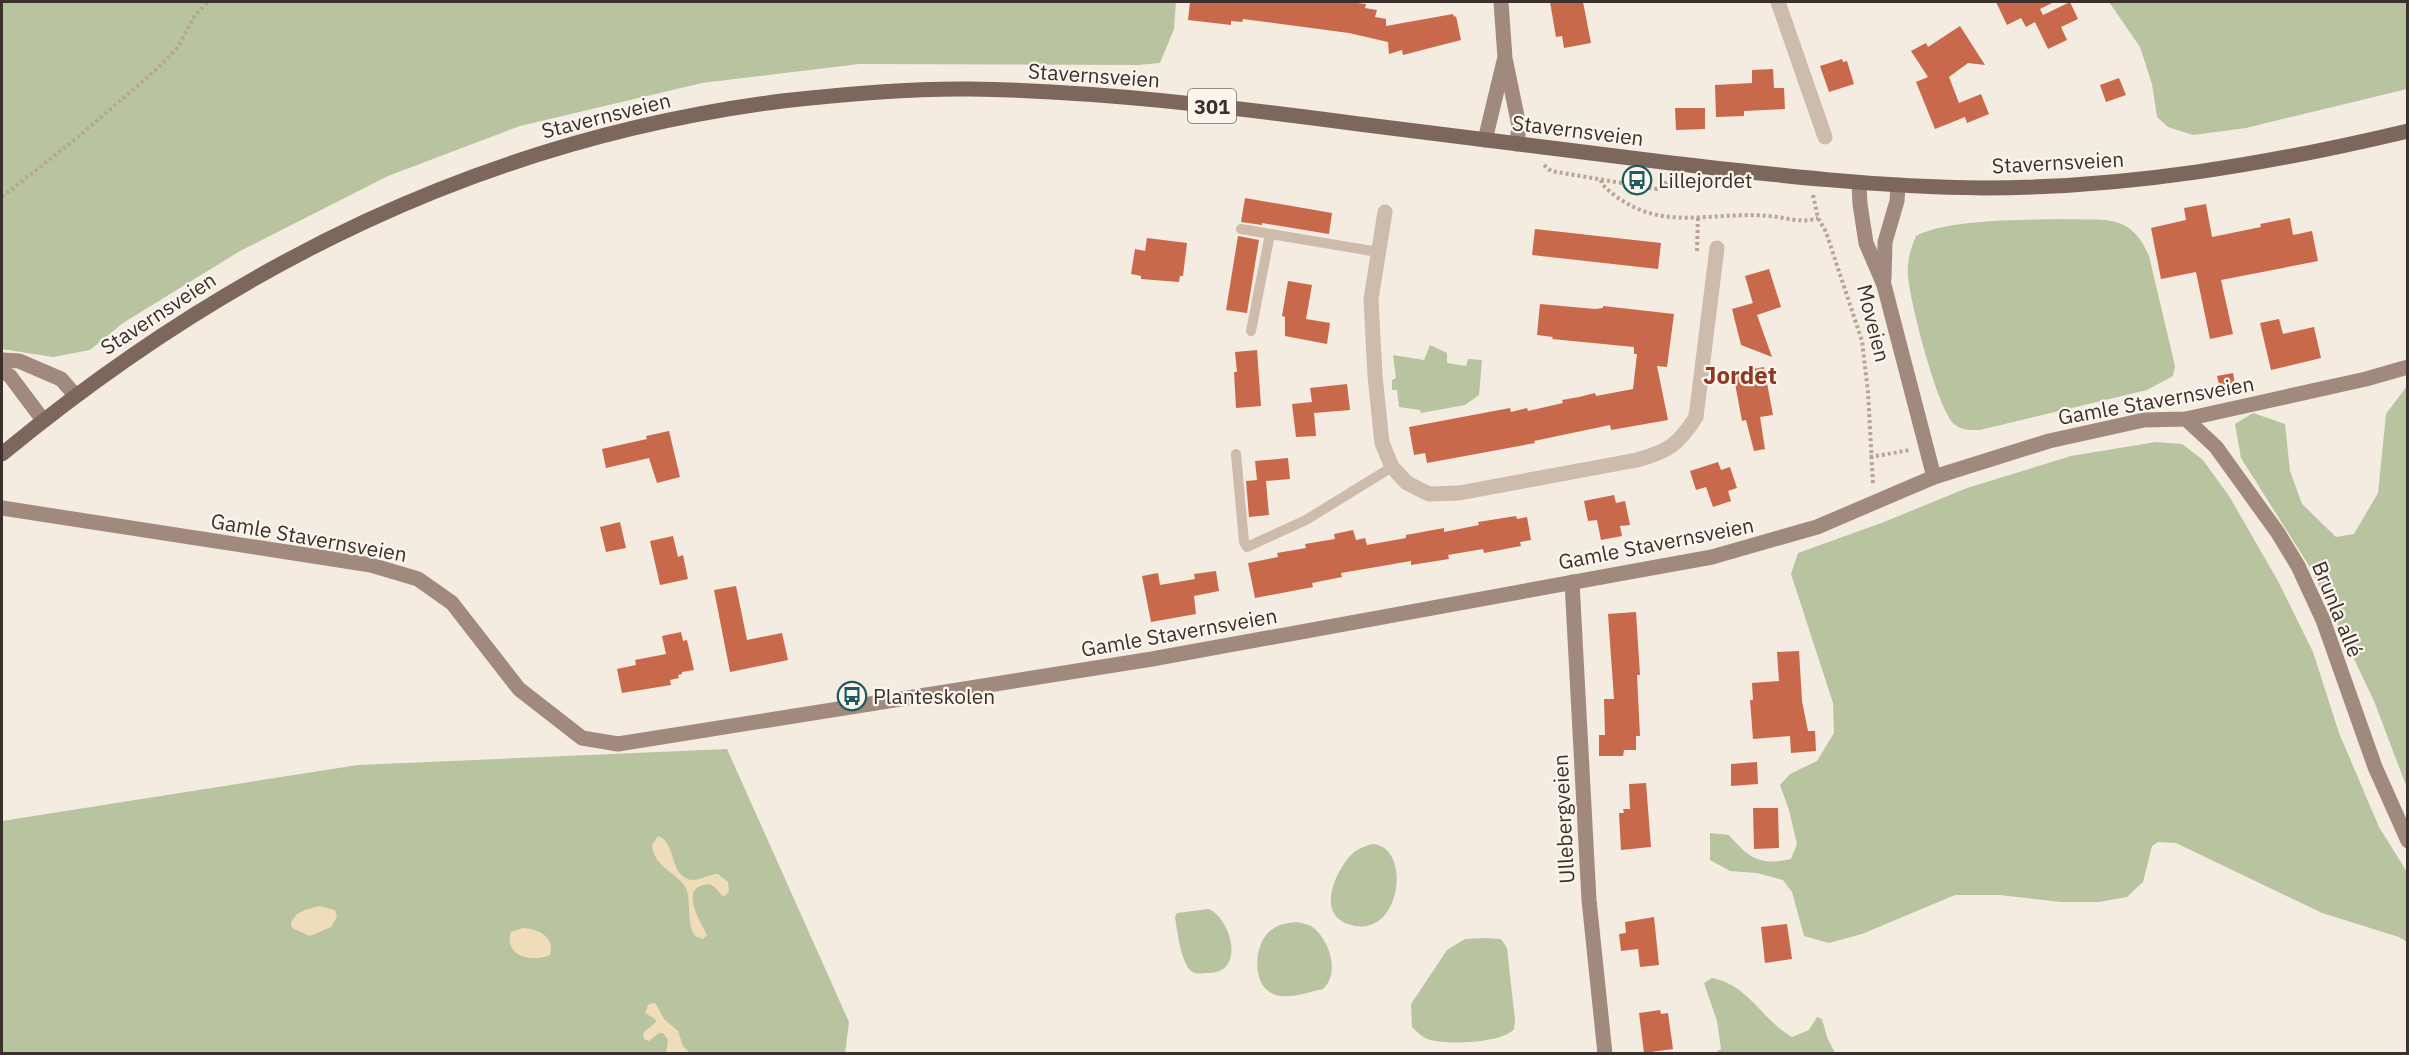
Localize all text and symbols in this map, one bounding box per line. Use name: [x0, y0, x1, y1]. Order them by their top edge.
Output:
street label: Stavernsveien: [1027, 56, 1161, 94]
street label: Stavernsveien: [538, 85, 674, 145]
road number: 301: [1188, 89, 1236, 123]
street label: Stavernsveien: [1511, 108, 1645, 152]
street label: Stavernsveien: [1991, 145, 2125, 179]
bus stop icon: Lillejordet: [1621, 164, 1653, 196]
place label: Lillejordet: [1658, 166, 1752, 194]
street label: Stavernsveien: [95, 265, 221, 361]
street label: Moveien: [1851, 281, 1897, 365]
district label: Jordet: [1703, 359, 1777, 391]
street label: Gamle Stavernsveien: [2056, 369, 2256, 431]
street label: Gamle Stavernsveien: [209, 506, 409, 568]
street label: Gamle Stavernsveien: [1556, 510, 1756, 576]
street label: Brunla allé: [2306, 557, 2370, 661]
street label: Gamle Stavernsveien: [1079, 601, 1279, 663]
bus stop icon: Planteskolen: [836, 680, 868, 712]
place label: Planteskolen: [873, 682, 995, 710]
street label: Ullebergveien: [1546, 754, 1580, 884]

